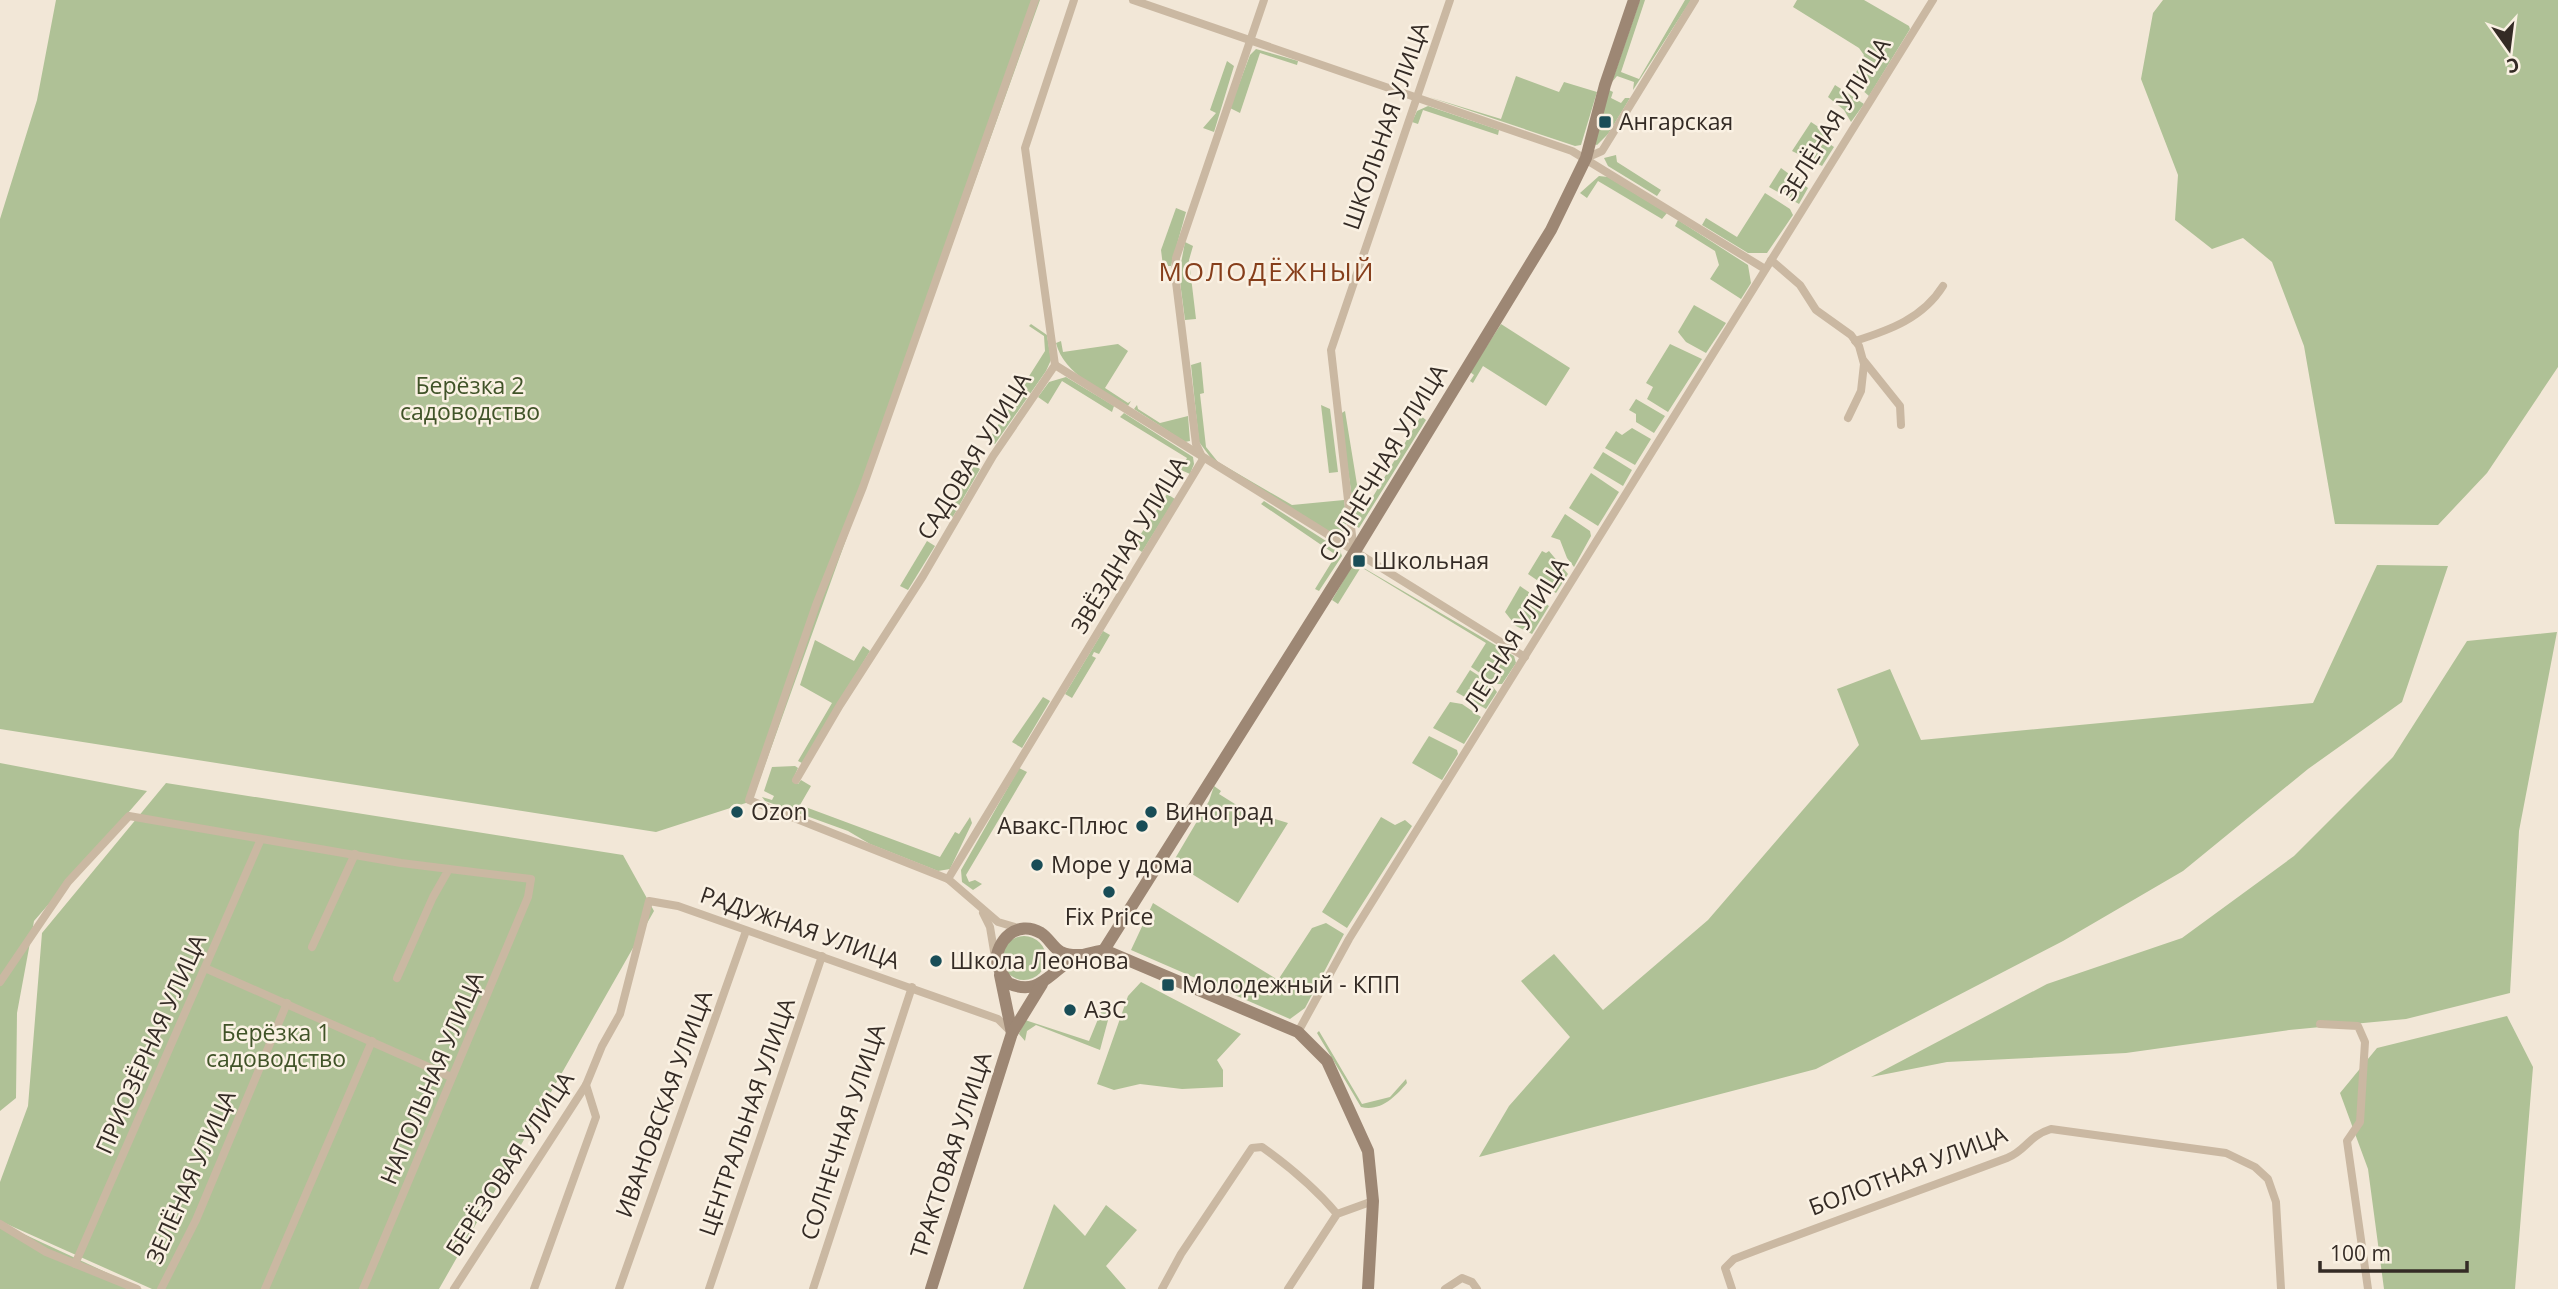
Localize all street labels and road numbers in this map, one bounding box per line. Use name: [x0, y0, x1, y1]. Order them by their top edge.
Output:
street label: ШКОЛЬНАЯ УЛИЦА: [1334, 17, 1436, 234]
street label: ЗЕЛЁНАЯ УЛИЦА: [1771, 31, 1897, 206]
street label: СОЛНЕЧНАЯ УЛИЦА: [1310, 357, 1454, 567]
street label: САДОВАЯ УЛИЦА: [909, 365, 1038, 545]
street label: ЗВЁЗДНАЯ УЛИЦА: [1063, 449, 1194, 639]
street label: ЛЕСНАЯ УЛИЦА: [1455, 550, 1575, 716]
street label: РАДУЖНАЯ УЛИЦА: [696, 878, 905, 976]
street label: ПРИОЗЁРНАЯ УЛИЦА: [87, 928, 213, 1159]
street label: НАПОЛЬНАЯ УЛИЦА: [372, 966, 491, 1189]
street label: ИВАНОВСКАЯ УЛИЦА: [607, 985, 719, 1222]
street label: ЦЕНТРАЛЬНАЯ УЛИЦА: [690, 993, 802, 1240]
street label: СОЛНЕЧНАЯ УЛИЦА: [792, 1019, 892, 1244]
street label: ТРАКТОВАЯ УЛИЦА: [902, 1047, 999, 1262]
street label: БЕРЁЗОВАЯ УЛИЦА: [437, 1065, 581, 1262]
street label: ЗЕЛЁНАЯ УЛИЦА: [138, 1084, 243, 1268]
street label: БОЛОТНАЯ УЛИЦА: [1804, 1117, 2012, 1223]

